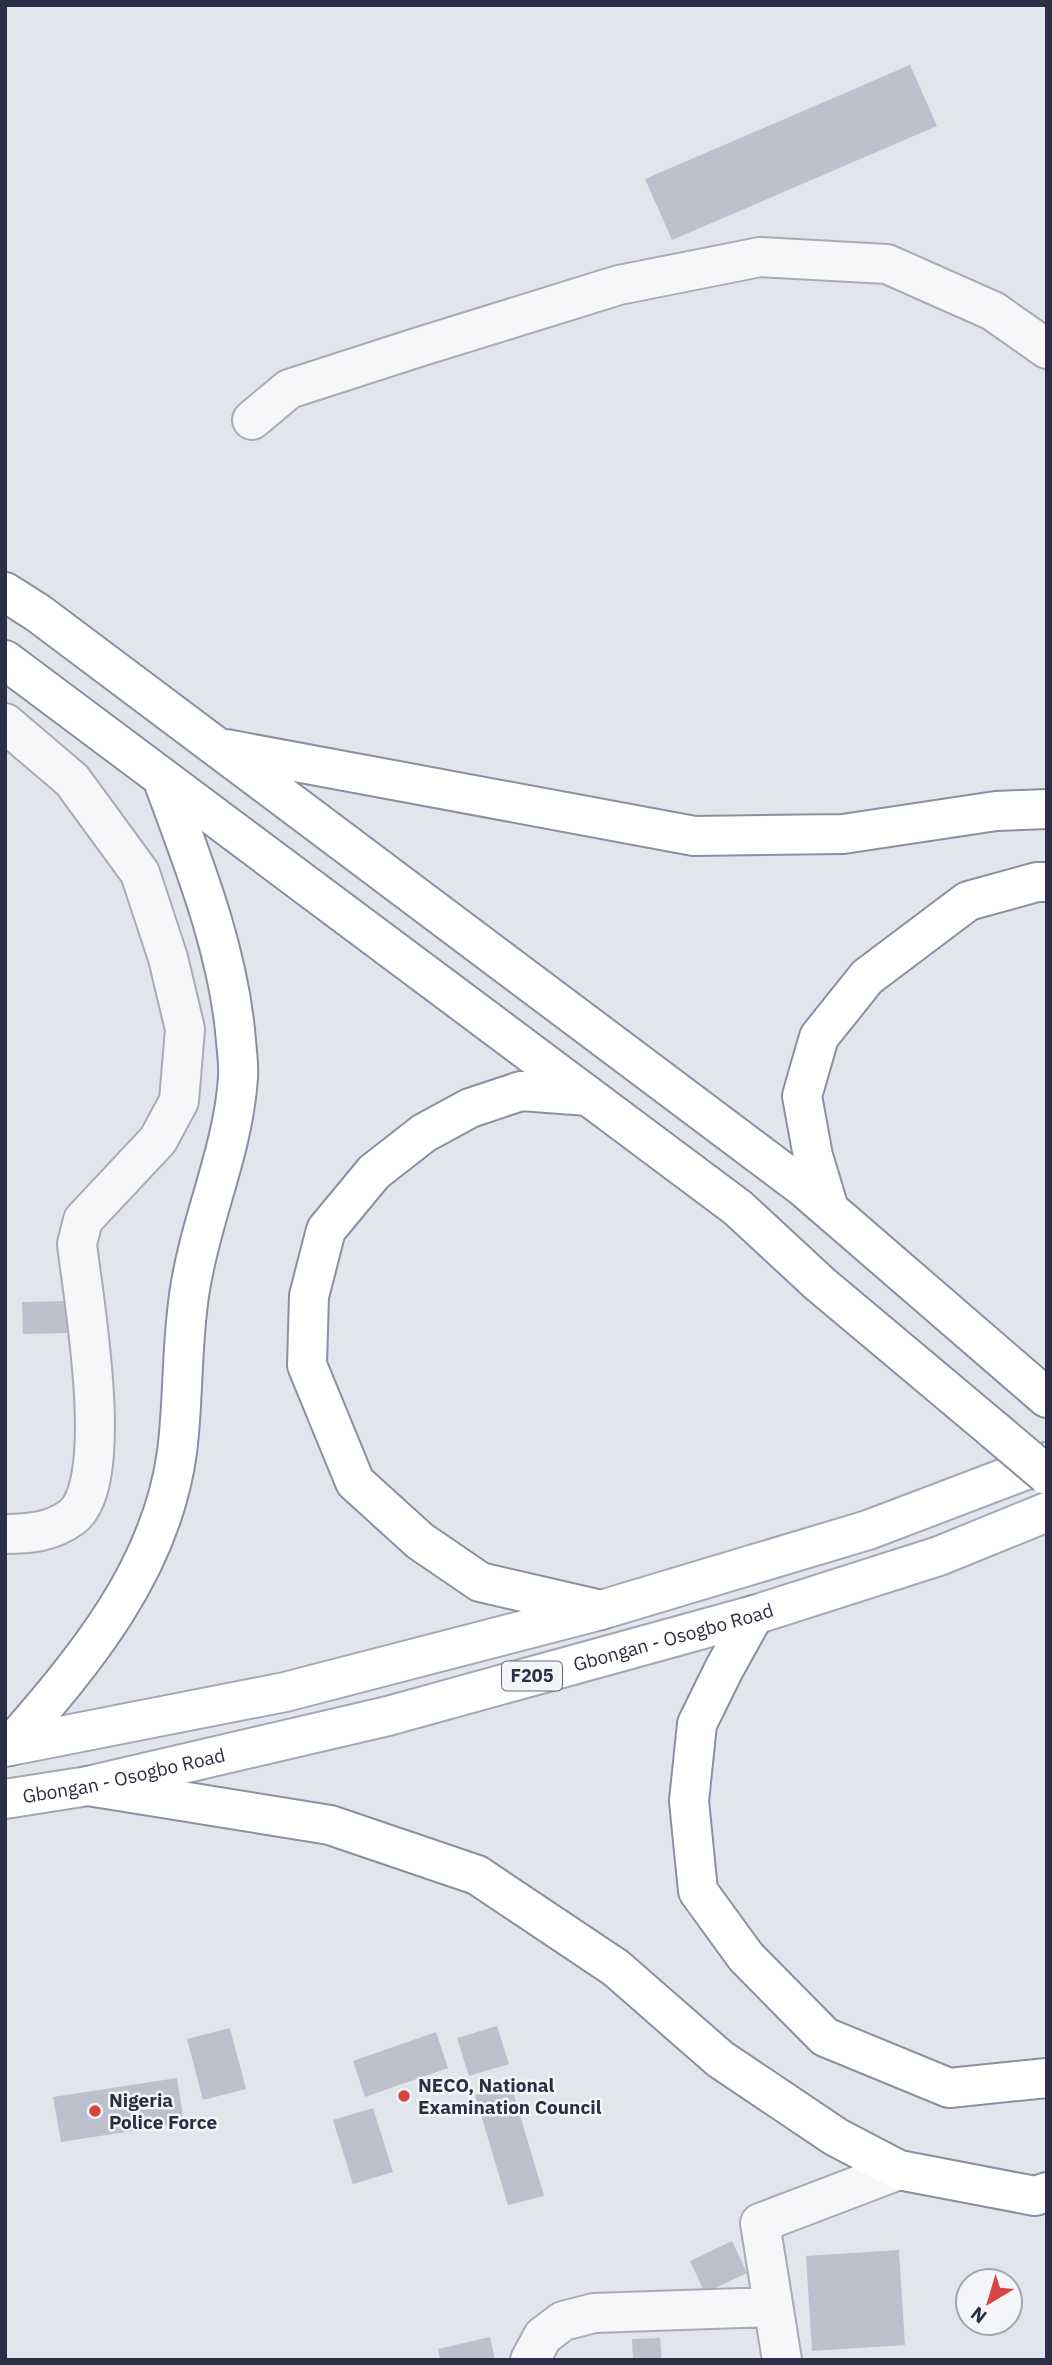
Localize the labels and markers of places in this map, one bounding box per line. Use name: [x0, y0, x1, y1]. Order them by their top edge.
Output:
place label: NECO, National Examination Council: [418, 2073, 602, 2119]
place label: Nigeria Police Force: [109, 2088, 217, 2134]
marker: NECO, National Examination Council: [396, 2088, 412, 2104]
marker: Nigeria Police Force: [87, 2103, 103, 2119]

